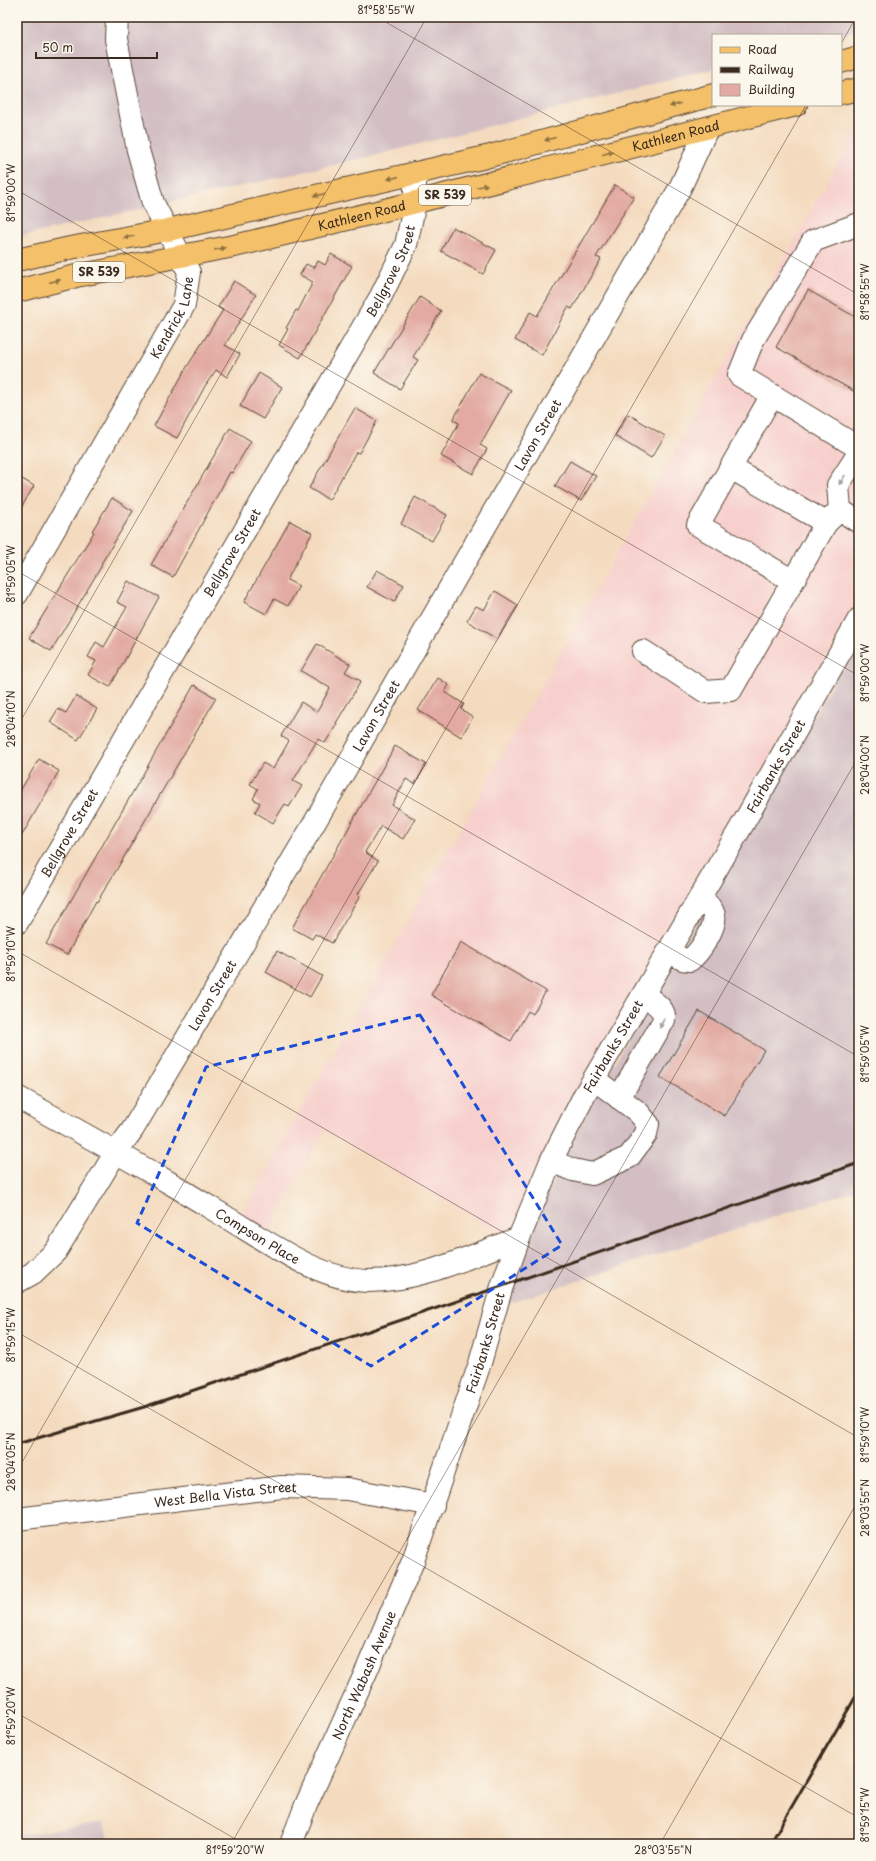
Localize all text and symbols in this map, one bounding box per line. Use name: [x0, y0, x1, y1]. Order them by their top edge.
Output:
text: 81°58'55"W: [357, 2, 415, 17]
scale bar: [36, 34, 157, 60]
legend: [712, 34, 842, 106]
text: 50 m: [42, 38, 73, 56]
text: Road: [748, 40, 777, 58]
text: Railway: [748, 60, 794, 78]
text: Building: [748, 80, 795, 98]
one-way arrow: [669, 102, 682, 108]
street label: Kathleen Road: [630, 115, 721, 156]
one-way arrow: [544, 136, 556, 142]
one-way arrow: [602, 150, 614, 156]
text: 81°59'00"W: [3, 163, 18, 222]
one-way arrow: [387, 175, 399, 181]
one-way arrow: [477, 183, 489, 189]
road number: SR 539: [419, 185, 471, 205]
one-way arrow: [313, 193, 325, 199]
street label: Kathleen Road: [316, 195, 408, 235]
street label: Bellgrove Street: [361, 223, 419, 320]
one-way arrow: [123, 234, 135, 240]
one-way arrow: [214, 245, 226, 251]
road number: SR 539: [73, 262, 125, 282]
text: 81°58'55"W: [857, 263, 872, 321]
street label: Kendrick Lane: [145, 275, 197, 362]
one-way arrow: [49, 278, 61, 284]
street label: Lavon Street: [509, 395, 565, 474]
one-way arrow: [838, 474, 845, 485]
street label: Bellgrove Street: [198, 505, 265, 601]
text: 81°59'05"W: [3, 544, 18, 603]
text: 81°59'00"W: [857, 643, 872, 702]
street label: Lavon Street: [348, 676, 404, 755]
text: 28°04'10"N: [3, 690, 18, 748]
street label: Fairbanks Street: [741, 716, 809, 816]
text: 28°04'00"N: [857, 735, 872, 795]
street label: Bellgrove Street: [35, 785, 102, 881]
text: 81°59'10"W: [3, 925, 18, 982]
street label: Lavon Street: [183, 956, 240, 1034]
street label: Fairbanks Street: [578, 996, 647, 1096]
one-way arrow: [659, 1018, 665, 1029]
text: 81°59'05"W: [857, 1024, 872, 1083]
street label: Compson Place: [212, 1203, 304, 1268]
street label: Fairbanks Street: [460, 1290, 509, 1396]
text: 81°59'15"W: [3, 1307, 18, 1363]
text: 81°59'10"W: [857, 1406, 872, 1463]
text: 28°04'05"N: [3, 1432, 18, 1491]
street label: West Bella Vista Street: [153, 1477, 297, 1511]
text: 28°03'55"N: [857, 1479, 872, 1537]
street label: North Wabash Avenue: [327, 1607, 400, 1743]
text: 81°59'20"W: [3, 1686, 18, 1745]
text: 81°59'15"W: [857, 1787, 872, 1843]
text: 81°59'20"W: [206, 1842, 265, 1857]
text: 28°03'55"N: [634, 1842, 692, 1857]

